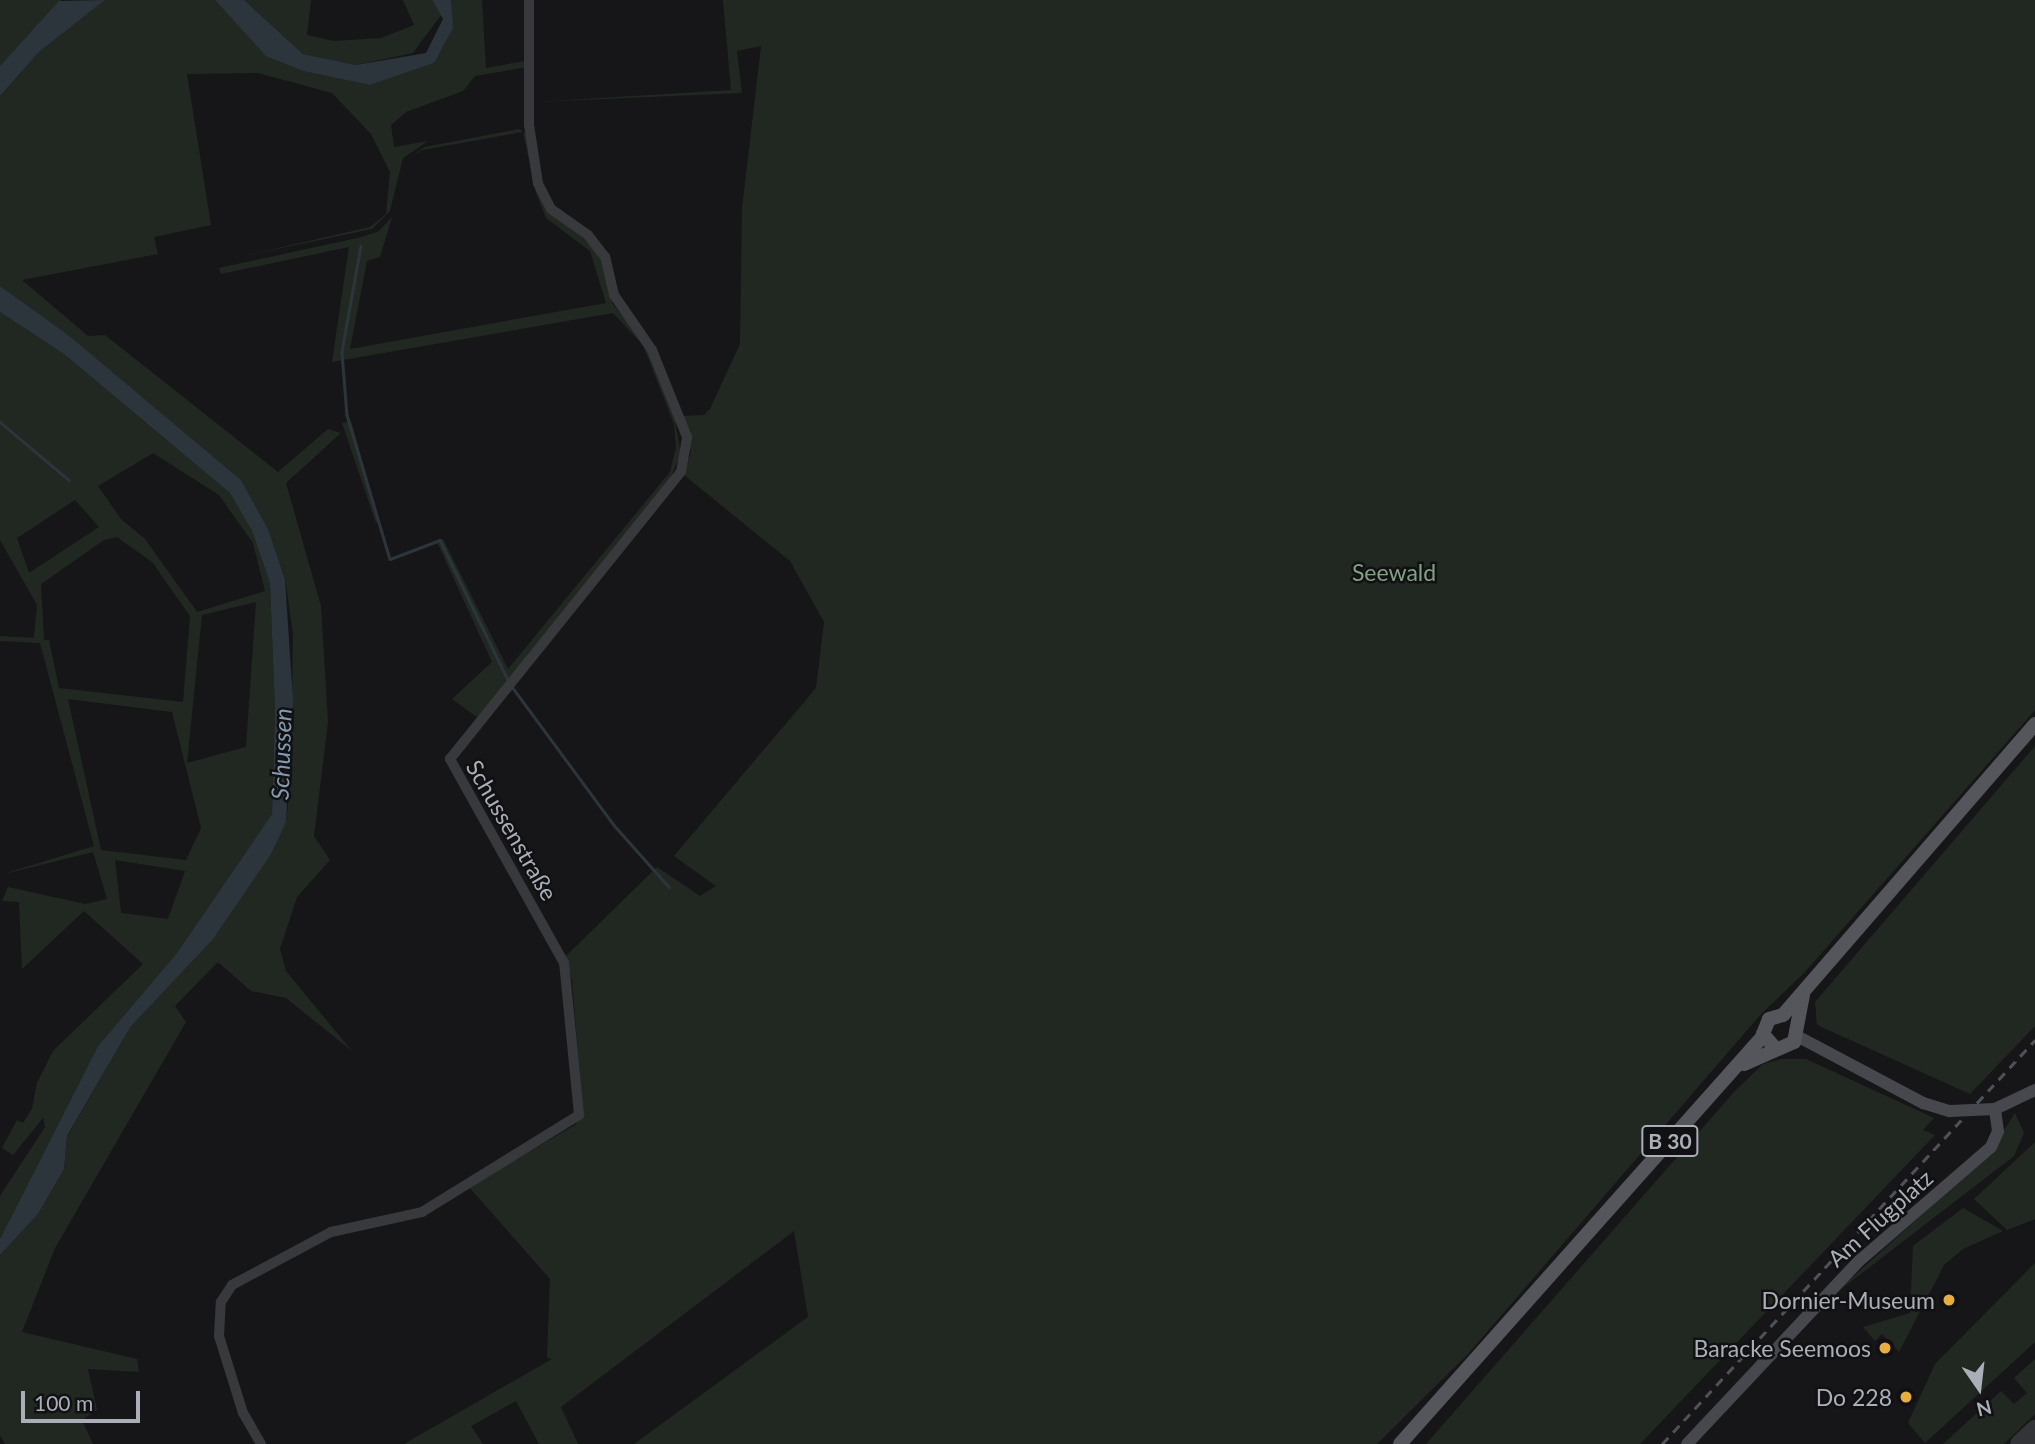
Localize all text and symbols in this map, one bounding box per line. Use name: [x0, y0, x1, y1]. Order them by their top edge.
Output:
park label: Seewald: [1352, 558, 1436, 586]
water label: Schussen: [265, 708, 297, 800]
street label: Schussenstraße: [461, 755, 563, 905]
road number: B 30: [1640, 1124, 1700, 1158]
street label: Am Flugplatz: [1822, 1164, 1938, 1272]
place label: Dornier-Museum: [1761, 1286, 1935, 1314]
marker: Dornier-Museum: [1941, 1292, 1957, 1308]
place label: Baracke Seemoos: [1694, 1334, 1871, 1362]
marker: Baracke Seemoos: [1877, 1340, 1893, 1356]
north arrow: [1944, 1353, 2014, 1423]
scale bar: [24, 1378, 144, 1422]
place label: Do 228: [1816, 1383, 1892, 1411]
marker: Do 228: [1898, 1389, 1914, 1405]
text: 100 m: [34, 1390, 93, 1415]
text: N: [1974, 1396, 1994, 1422]

